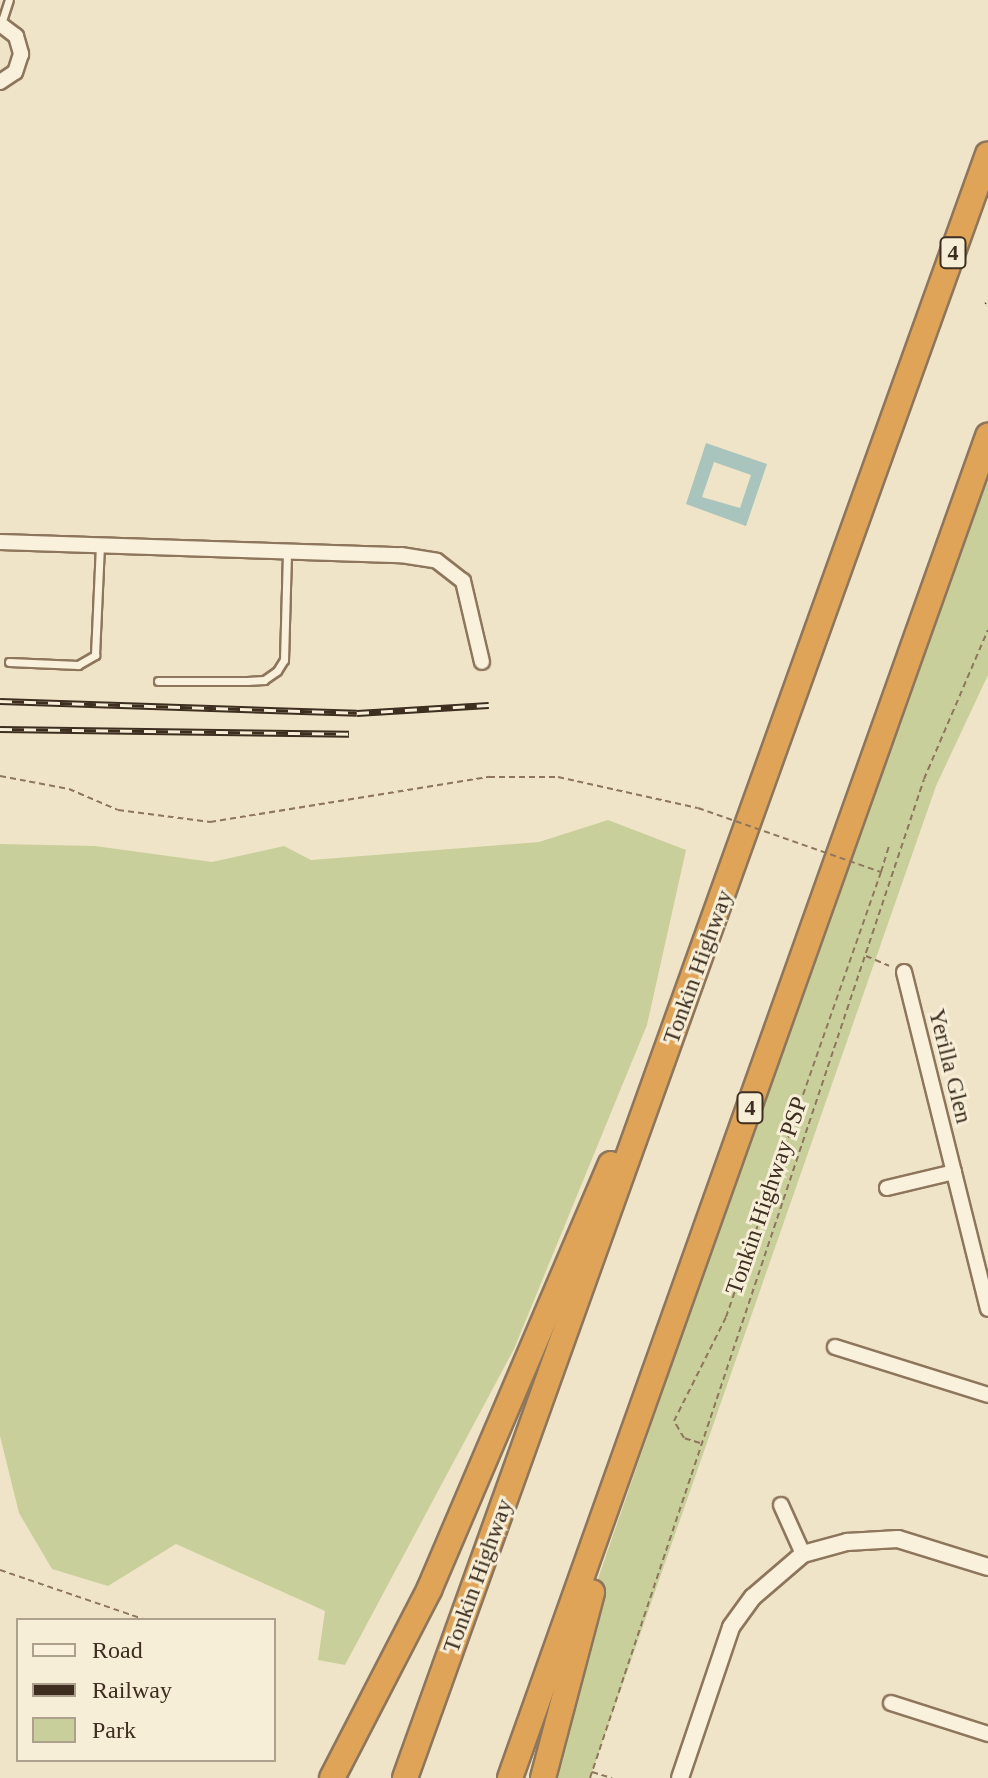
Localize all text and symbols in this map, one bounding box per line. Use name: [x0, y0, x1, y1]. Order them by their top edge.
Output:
road number: 4: [939, 235, 967, 271]
street label: Tonkin Highway: [657, 886, 739, 1048]
street label: Yerilla Glen: [922, 1006, 978, 1126]
road number: 4: [736, 1090, 764, 1126]
street label: Tonkin Highway PSP: [720, 1093, 814, 1299]
street label: Tonkin Highway: [437, 1495, 519, 1657]
legend: [16, 1618, 276, 1762]
text: Road: [92, 1637, 143, 1663]
text: Railway: [92, 1677, 172, 1703]
text: Park: [92, 1717, 136, 1743]

